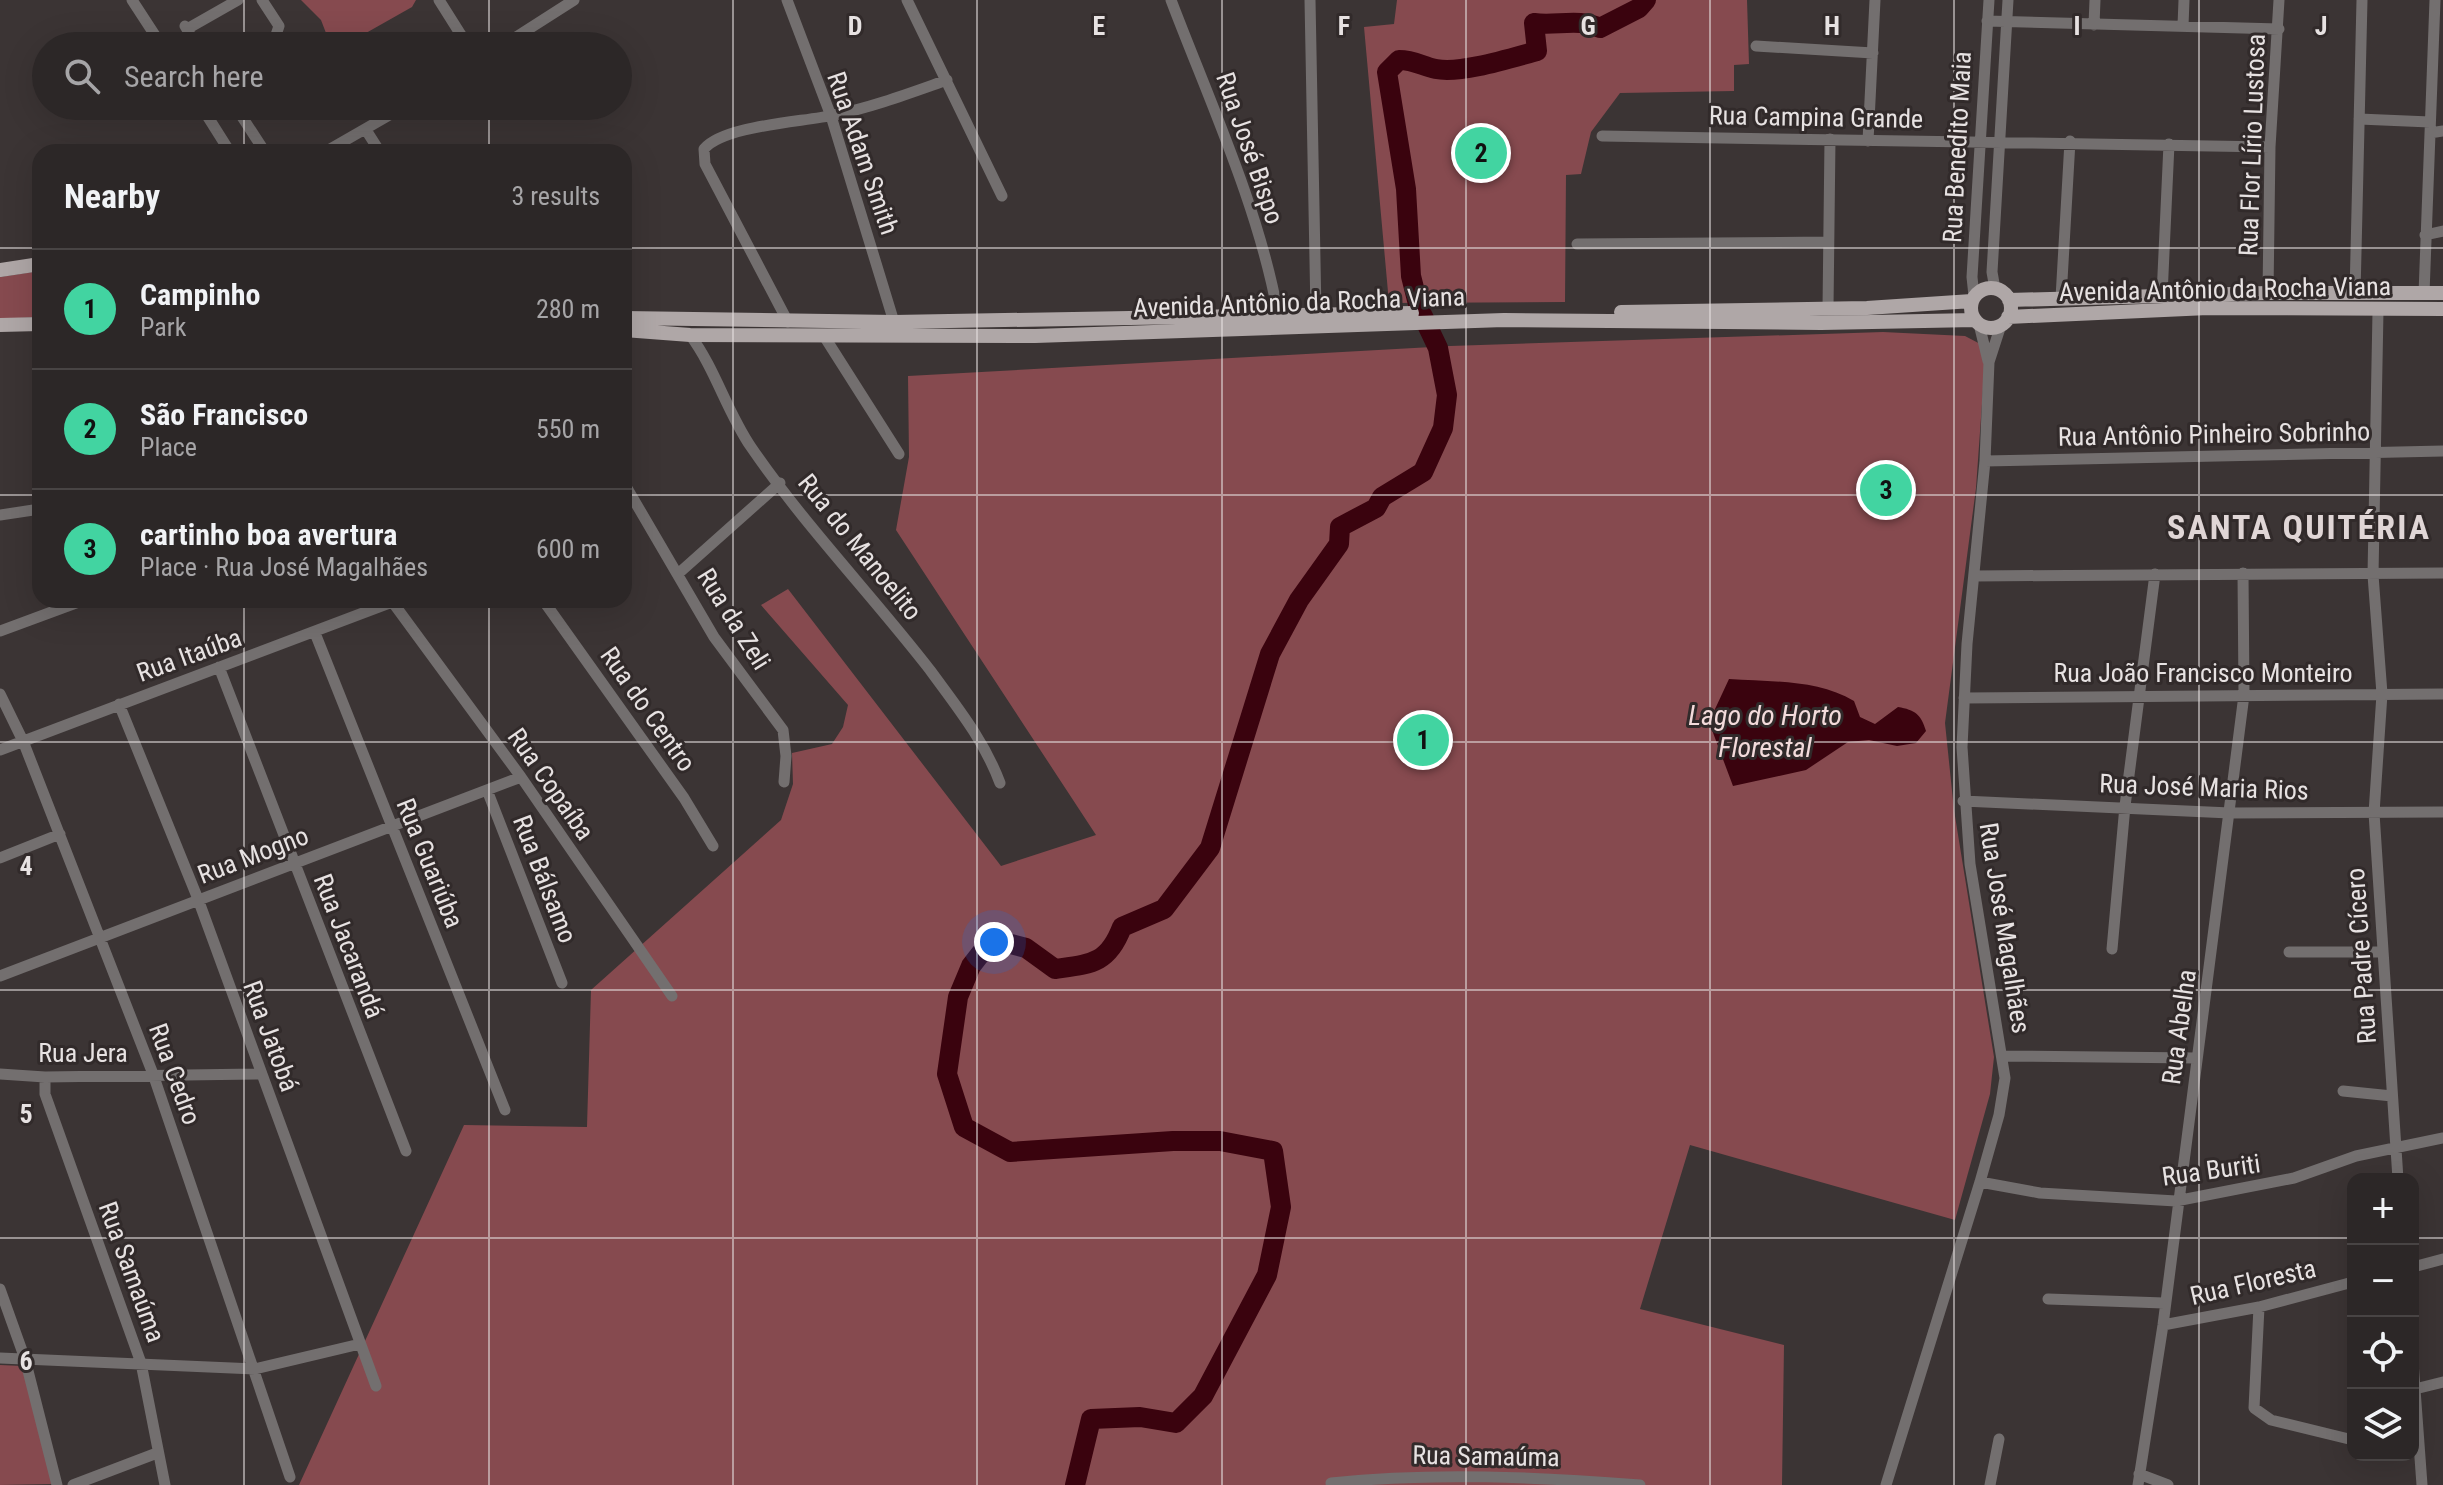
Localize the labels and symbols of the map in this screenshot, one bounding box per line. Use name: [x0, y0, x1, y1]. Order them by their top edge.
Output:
text: D: [848, 11, 862, 41]
text: E: [1093, 11, 1106, 41]
text: F: [1338, 11, 1350, 41]
text: G: [1580, 11, 1596, 41]
text: H: [1824, 11, 1840, 41]
text: I: [2073, 11, 2081, 41]
text: J: [2315, 11, 2327, 41]
street label: Rua Flor Lírio Lustosa: [2233, 33, 2271, 257]
street label: Rua Benedito Maia: [1937, 50, 1977, 244]
street label: Rua Adam Smith: [821, 68, 905, 238]
street label: Rua José Bispo: [1210, 68, 1290, 228]
street label: Rua Campina Grande: [1709, 100, 1923, 134]
pin: 2: [1455, 123, 1507, 183]
street label: Avenida Antônio da Rocha Viana: [2059, 271, 2391, 307]
street label: Avenida Antônio da Rocha Viana: [1132, 281, 1466, 323]
street label: Rua Antônio Pinheiro Sobrinho: [2058, 416, 2370, 452]
pin: 3: [1860, 460, 1912, 520]
street label: Rua do Manoelito: [792, 468, 928, 626]
district label: SANTA QUITÉRIA: [2167, 507, 2431, 547]
street label: Rua da Zeli: [691, 563, 777, 675]
street label: Rua Itaúba: [133, 622, 245, 688]
street label: Rua do Centro: [594, 641, 702, 777]
street label: Rua João Francisco Monteiro: [2053, 658, 2353, 688]
water label: Lago do Horto Florestal: [1688, 699, 1842, 764]
pin: 1: [1397, 710, 1449, 770]
street label: Rua Copaíba: [502, 722, 600, 846]
street label: Rua José Maria Rios: [2099, 768, 2309, 806]
street label: Rua Guariúba: [390, 794, 470, 932]
street label: Rua Bálsamo: [507, 811, 583, 947]
street label: Rua Mogno: [193, 820, 313, 890]
street label: Rua José Magalhães: [1974, 821, 2036, 1035]
text: 4: [19, 851, 33, 881]
street label: Rua Padre Cícero: [2340, 867, 2382, 1045]
street label: Rua Jacarandá: [308, 870, 390, 1022]
your location: [974, 922, 1014, 962]
street label: Rua Abelha: [2156, 968, 2202, 1086]
street label: Rua Jatobá: [237, 977, 305, 1095]
street label: Rua Cedro: [143, 1019, 207, 1129]
street label: Rua Jera: [38, 1038, 128, 1068]
text: 5: [19, 1099, 33, 1129]
street label: Rua Buriti: [2160, 1148, 2262, 1192]
street label: Rua Samaúma: [93, 1198, 171, 1346]
street label: Rua Floresta: [2187, 1253, 2319, 1311]
text: 6: [19, 1346, 33, 1376]
street label: Rua Samaúma: [1412, 1440, 1560, 1472]

